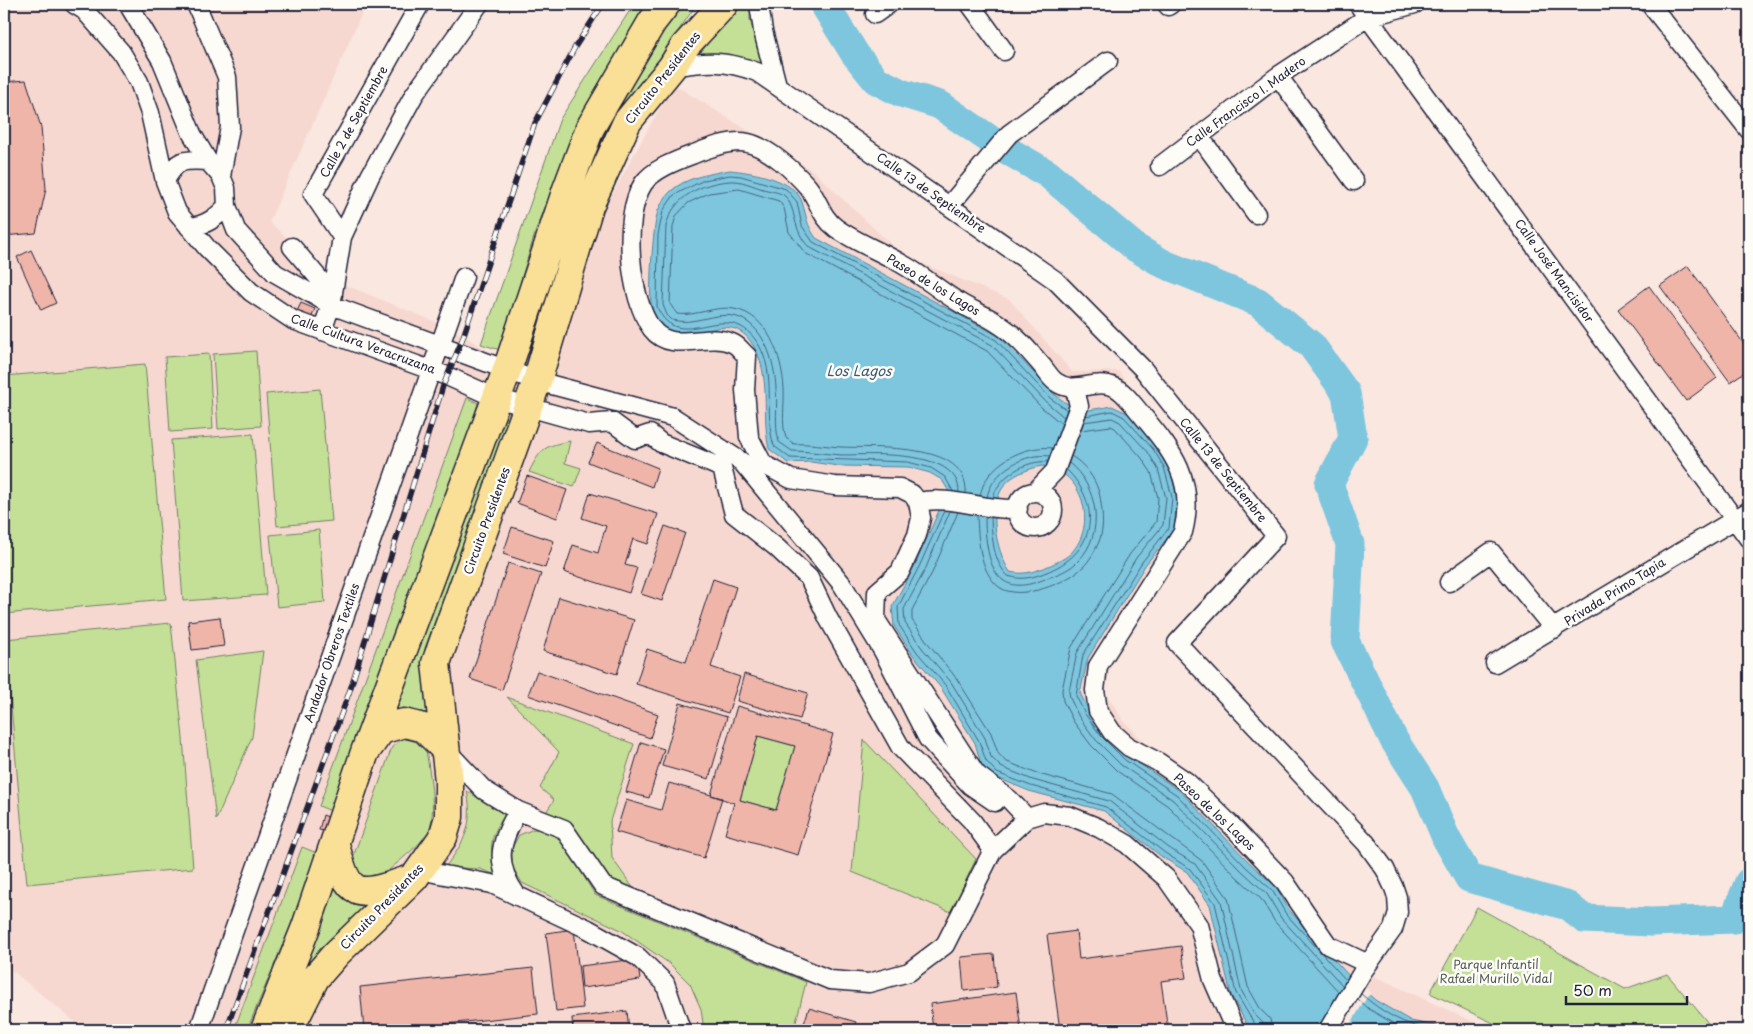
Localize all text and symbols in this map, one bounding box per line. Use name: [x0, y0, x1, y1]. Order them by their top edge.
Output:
street label: Circuito Presidentes: [620, 27, 704, 128]
street label: Calle Francisco I. Madero: [1182, 51, 1309, 151]
street label: Calle 2 de Septiembre: [315, 62, 392, 181]
street label: Calle 13 de Septiembre: [873, 148, 990, 237]
street label: Calle José Mancisidor: [1511, 215, 1599, 327]
street label: Paseo de los Lagos: [883, 249, 984, 319]
street label: Calle Cultura Veracruzana: [288, 308, 439, 378]
water label: Los Lagos: [826, 360, 893, 381]
street label: Calle 13 de Septiembre: [1176, 413, 1272, 526]
street label: Circuito Presidentes: [458, 464, 514, 577]
street label: Privada Primo Tapia: [1560, 552, 1669, 630]
street label: Andador Obreros Textiles: [299, 580, 364, 725]
street label: Paseo de los Lagos: [1170, 768, 1260, 854]
street label: Circuito Presidentes: [335, 859, 427, 953]
park label: Parque Infantil Rafael Murillo Vidal: [1440, 955, 1552, 987]
scale bar: [1566, 974, 1687, 1006]
text: 50 m: [1573, 978, 1612, 1001]

